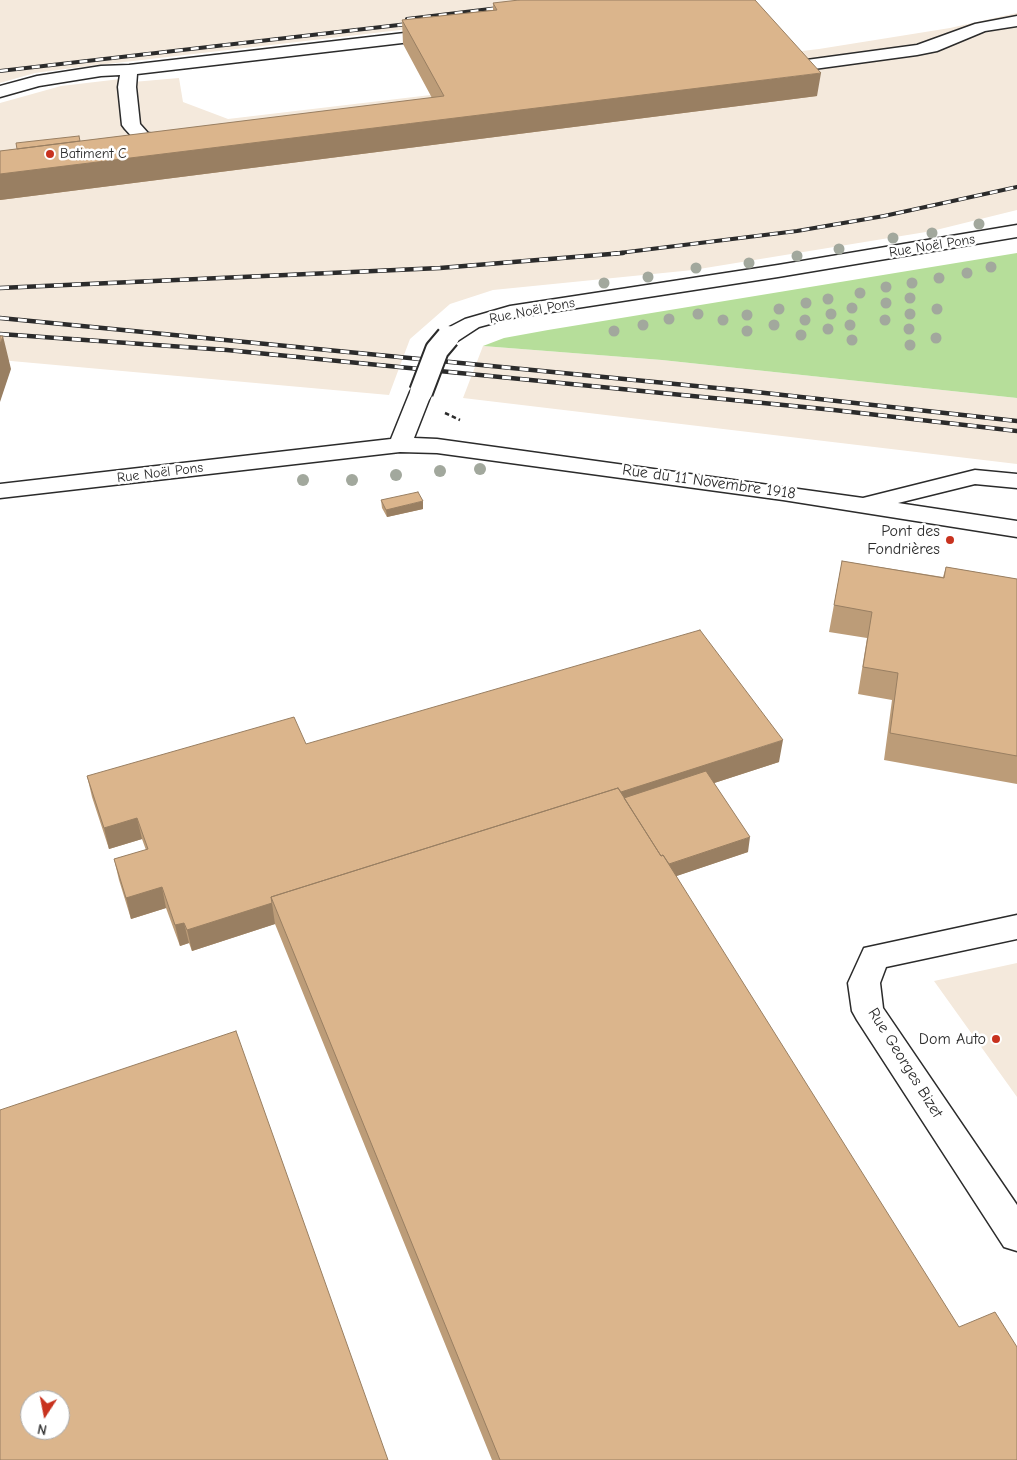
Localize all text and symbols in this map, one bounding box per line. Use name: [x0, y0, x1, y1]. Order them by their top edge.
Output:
place label: Batiment C: [60, 146, 127, 162]
marker: Batiment C: [44, 148, 56, 160]
street label: Rue Noël Pons: [888, 231, 976, 261]
street label: Rue Noël Pons: [488, 294, 576, 328]
street label: Rue Noël Pons: [116, 459, 204, 487]
street label: Rue du 11 Novembre 1918: [621, 460, 797, 504]
place label: Pont des Fondrières: [867, 521, 940, 559]
marker: Pont des Fondrières: [944, 534, 956, 546]
street label: Rue Georges Bizet: [863, 1004, 947, 1122]
place label: Dom Auto: [919, 1029, 986, 1049]
marker: Dom Auto: [990, 1033, 1002, 1045]
north arrow: [20, 1390, 70, 1440]
text: N: [36, 1420, 48, 1438]

